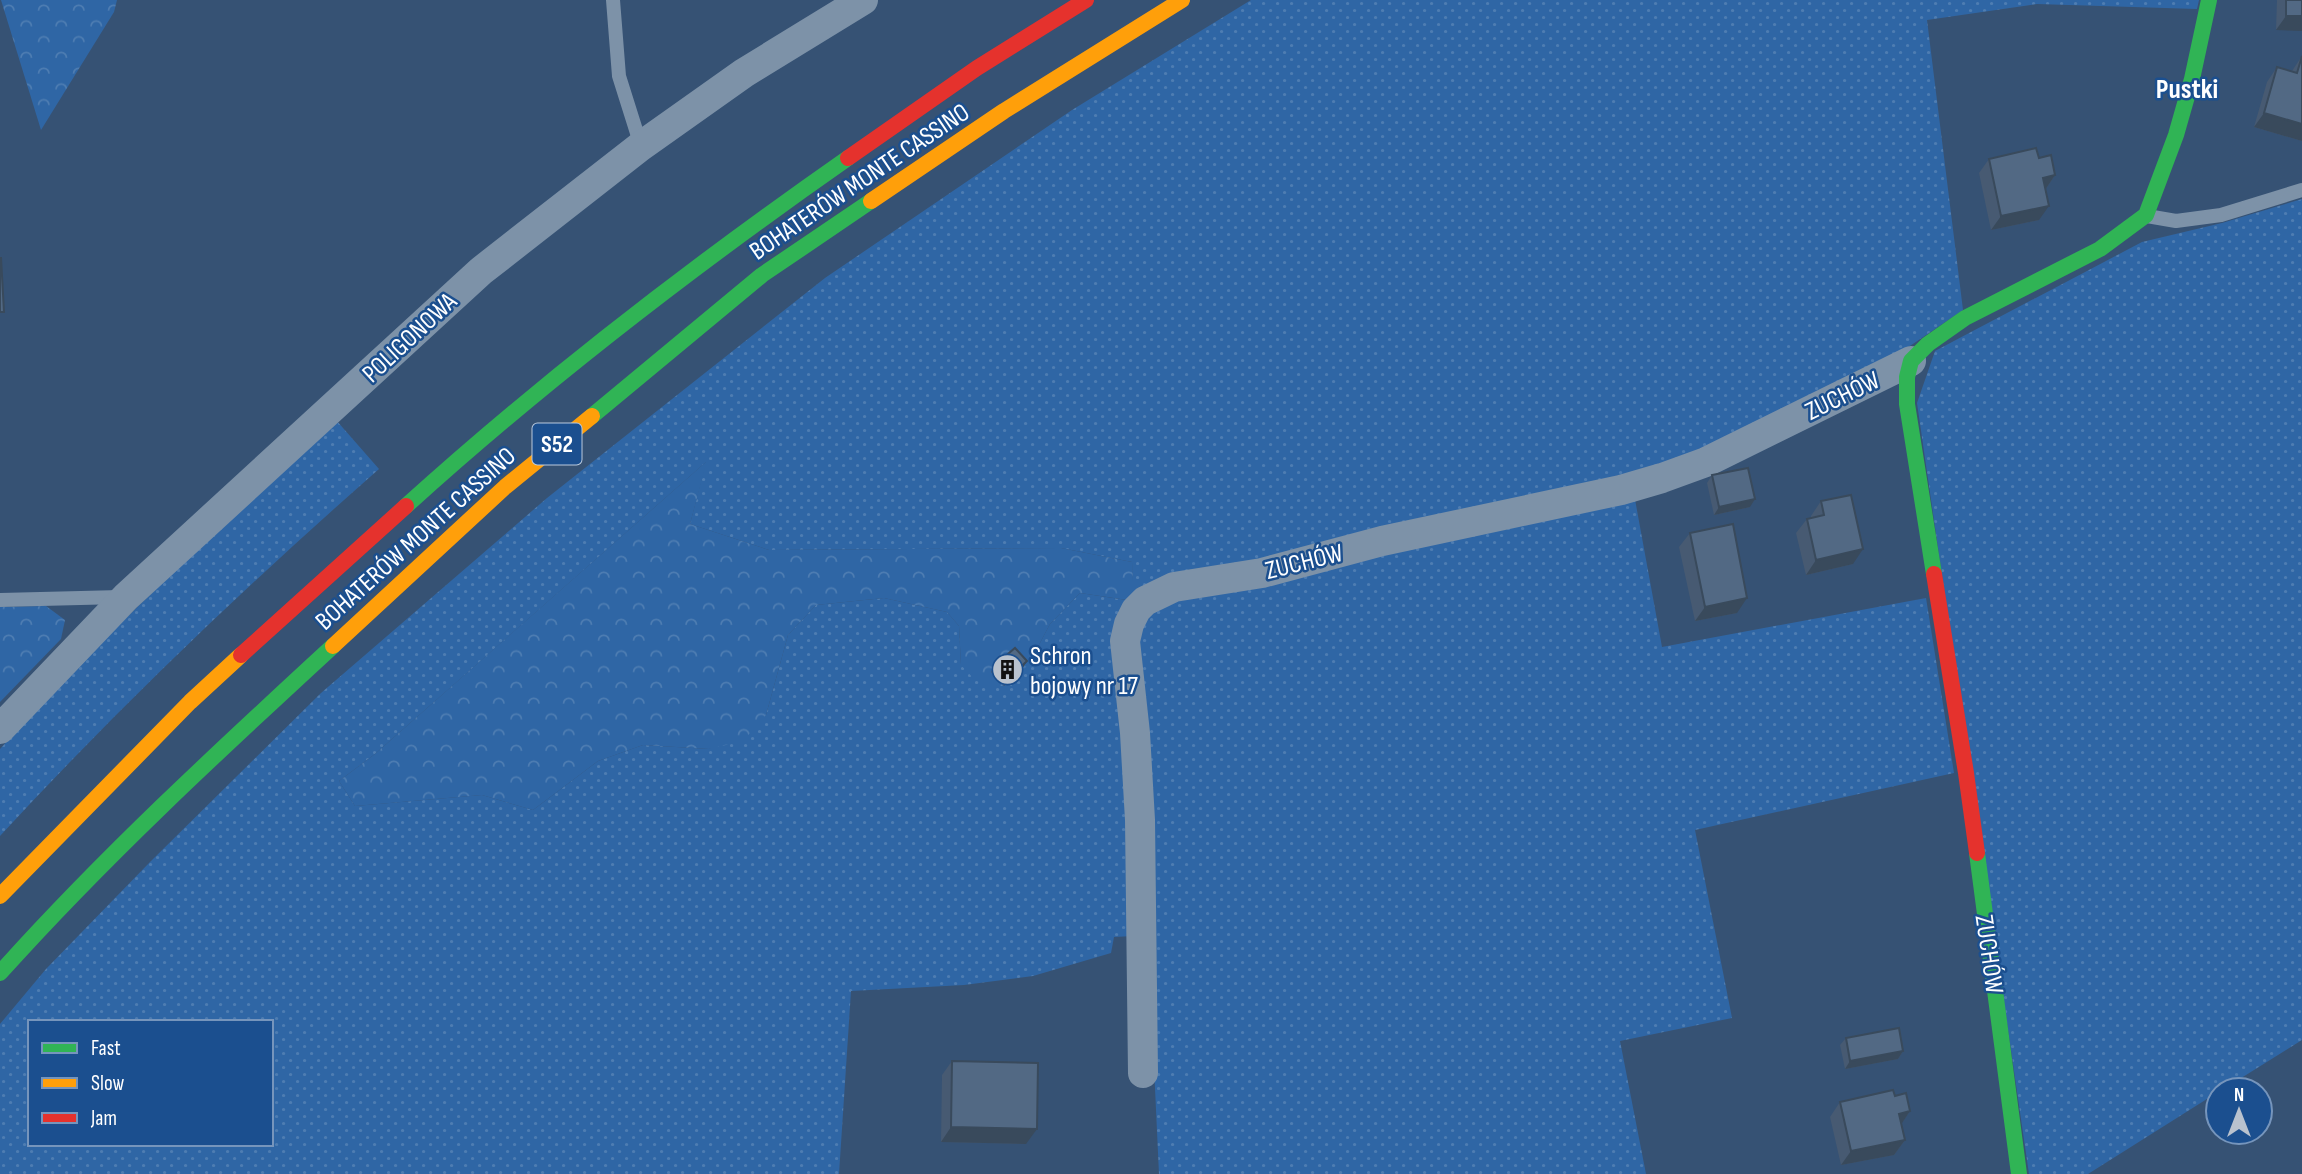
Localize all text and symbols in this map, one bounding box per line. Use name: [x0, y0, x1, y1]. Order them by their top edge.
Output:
district label: Pustki: [2156, 73, 2218, 106]
street label: BOHATERÓW MONTE CASSINO: [744, 97, 976, 267]
street label: POLIGONOWA: [356, 286, 464, 390]
street label: ZUCHÓW: [1800, 365, 1885, 428]
road number: S52: [532, 424, 582, 464]
street label: BOHATERÓW MONTE CASSINO: [310, 441, 522, 637]
street label: ZUCHÓW: [1262, 538, 1347, 587]
place label: Schron bojowy nr 17: [1030, 641, 1138, 702]
building icon: Schron bojowy nr 17: [990, 653, 1024, 687]
street label: ZUCHÓW: [1968, 913, 2009, 996]
legend: [28, 1020, 273, 1146]
text: Fast: [91, 1036, 121, 1061]
text: Slow: [91, 1071, 125, 1096]
north arrow: [2204, 1076, 2274, 1146]
text: N: [2234, 1084, 2244, 1107]
text: Jam: [90, 1106, 117, 1131]

